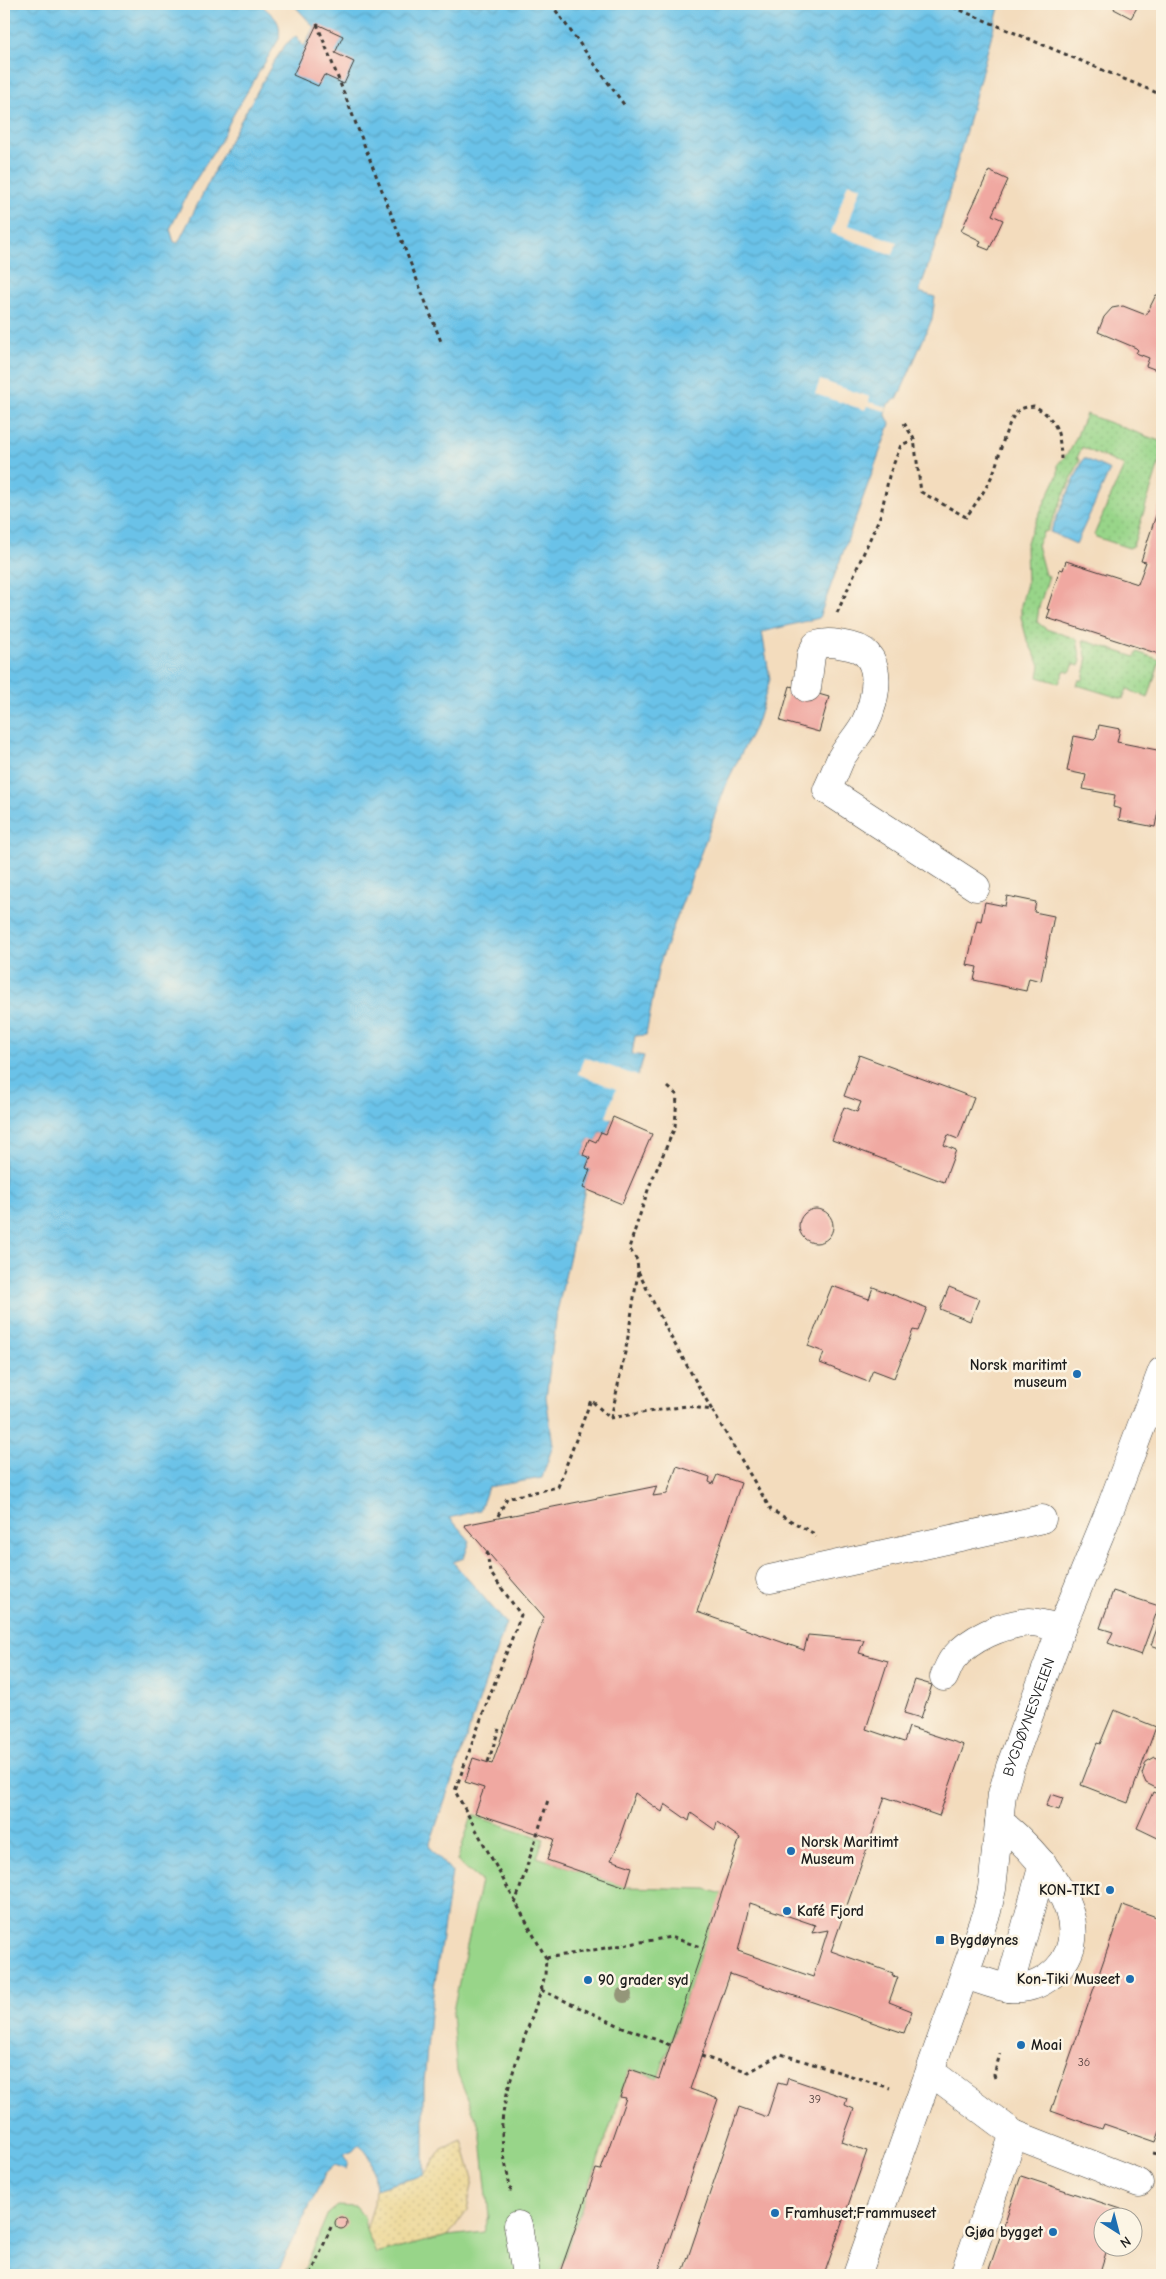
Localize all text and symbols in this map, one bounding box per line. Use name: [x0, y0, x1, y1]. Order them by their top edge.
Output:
place label: Norsk maritimt museum: [970, 1356, 1068, 1391]
marker: Norsk maritimt museum: [1071, 1368, 1083, 1380]
street label: BYGDØYNESVEIEN: [999, 1655, 1059, 1778]
place label: Norsk Maritimt Museum: [801, 1833, 900, 1868]
marker: Norsk Maritimt Museum: [785, 1845, 797, 1857]
place label: KON-TIKI: [1039, 1881, 1100, 1899]
marker: KON-TIKI: [1104, 1884, 1116, 1896]
place label: Kafé Fjord: [797, 1902, 864, 1920]
marker: Kafé Fjord: [781, 1905, 793, 1917]
place label: Bygdøynes: [950, 1931, 1018, 1949]
marker: Bygdøynes: [934, 1934, 946, 1946]
place label: Kon-Tiki Museet: [1017, 1970, 1121, 1988]
place label: 90 grader syd: [598, 1971, 689, 1989]
marker: Kon-Tiki Museet: [1124, 1973, 1136, 1985]
marker: 90 grader syd: [582, 1974, 594, 1986]
place label: Moai: [1031, 2036, 1062, 2054]
marker: Moai: [1015, 2039, 1027, 2051]
house number: 36: [1078, 2055, 1090, 2069]
house number: 39: [809, 2092, 821, 2106]
place label: Framhuset;Frammuseet: [785, 2204, 937, 2222]
north arrow: [1094, 2206, 1144, 2256]
marker: Framhuset;Frammuseet: [769, 2207, 781, 2219]
place label: Gjøa bygget: [965, 2223, 1044, 2241]
marker: Gjøa bygget: [1047, 2226, 1059, 2238]
text: N: [1117, 2233, 1134, 2252]

